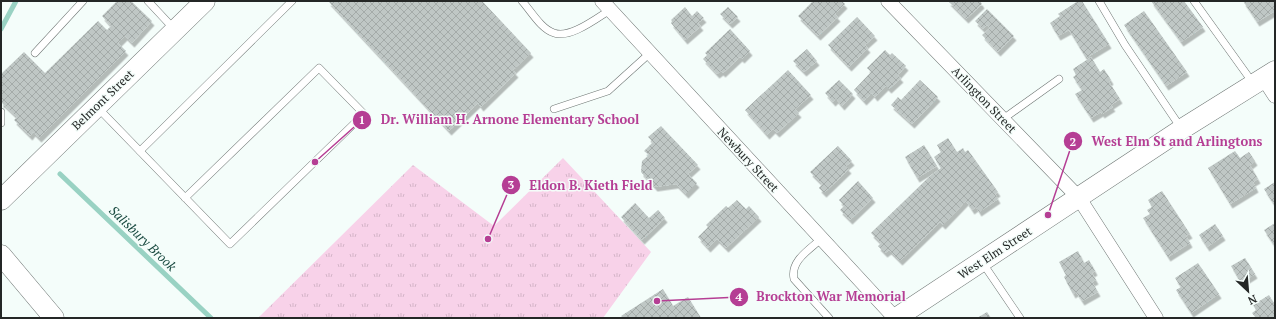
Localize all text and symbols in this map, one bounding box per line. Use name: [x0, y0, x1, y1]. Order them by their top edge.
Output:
street label: Arlington Street: [949, 63, 1020, 136]
street label: Belmont Street: [68, 66, 137, 133]
callout: Dr. William H. Arnone Elementary School: [352, 107, 648, 132]
text: Dr. William H. Arnone Elementary School: [381, 110, 639, 128]
text: 1: [359, 112, 365, 127]
street label: Newbury Street: [715, 124, 782, 195]
callout: West Elm St and Arlingtons: [1063, 129, 1270, 154]
text: West Elm St and Arlingtons: [1092, 132, 1263, 150]
text: 2: [1070, 134, 1077, 149]
callout: Eldon B. Kieth Field: [501, 173, 661, 198]
text: Eldon B. Kieth Field: [529, 176, 653, 194]
text: 3: [508, 177, 515, 192]
water label: Salisbury Brook: [106, 201, 181, 275]
street label: West Elm Street: [955, 223, 1035, 282]
north arrow: [1228, 271, 1268, 311]
callout: Brockton War Memorial: [729, 284, 914, 309]
text: Brockton War Memorial: [756, 287, 906, 305]
text: 4: [736, 289, 743, 304]
text: N: [1245, 292, 1259, 308]

